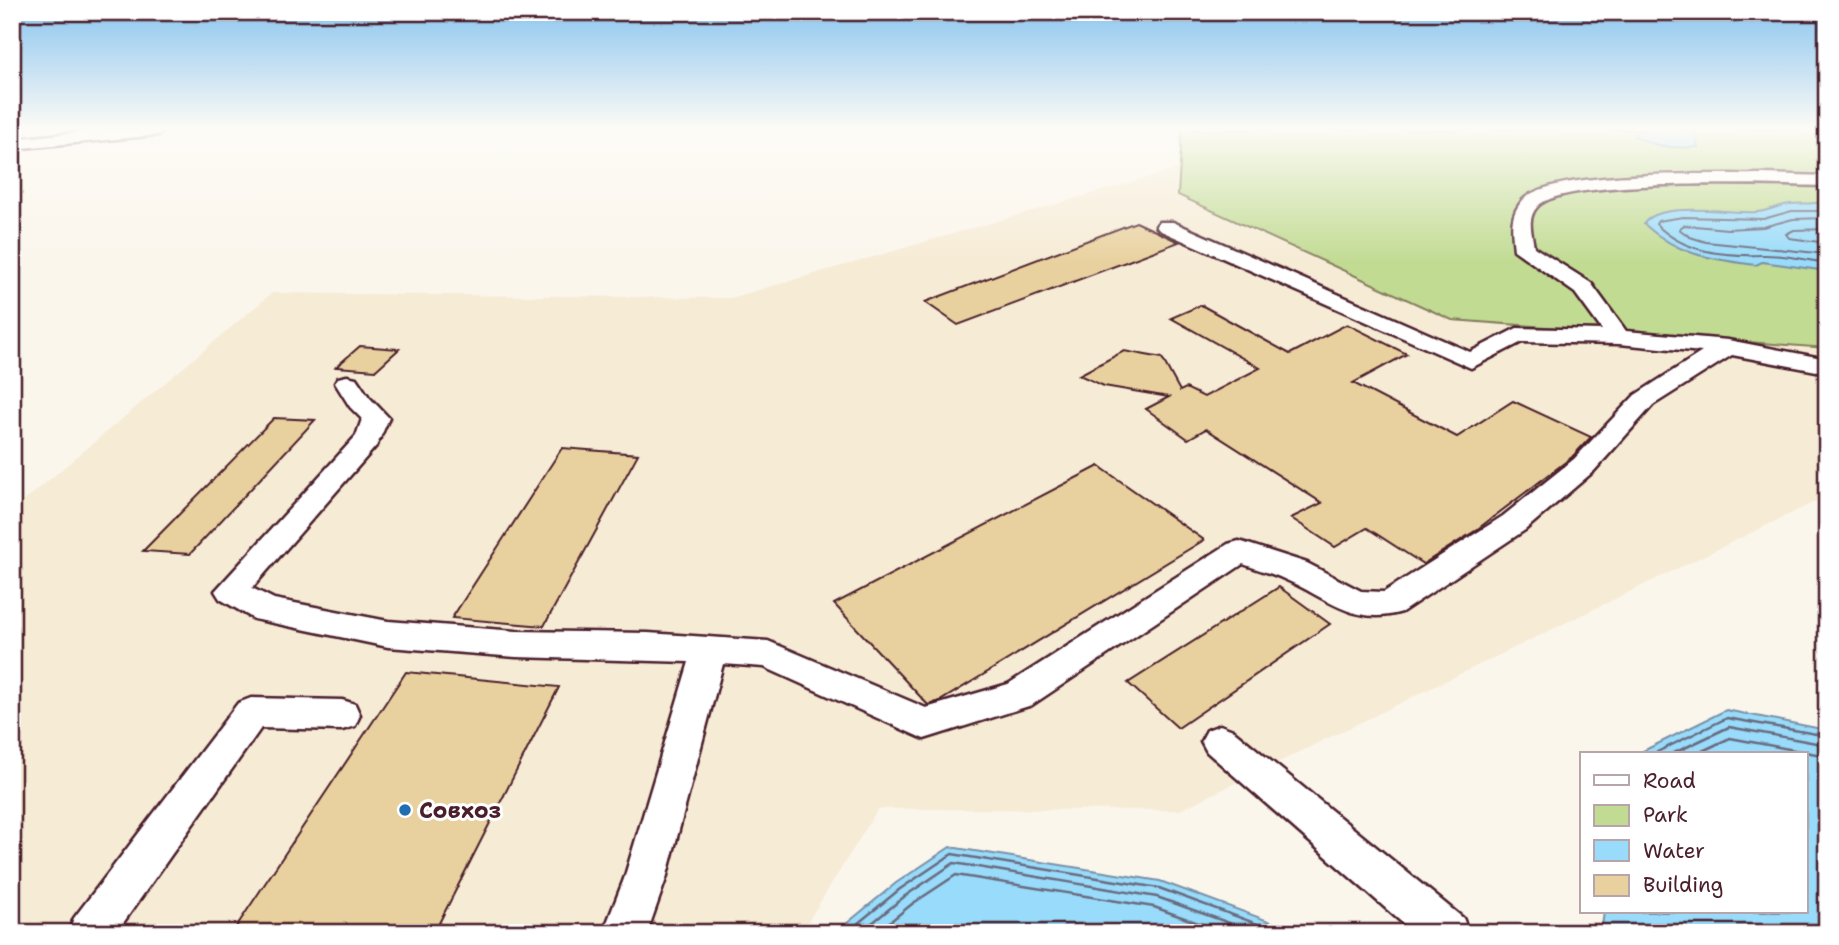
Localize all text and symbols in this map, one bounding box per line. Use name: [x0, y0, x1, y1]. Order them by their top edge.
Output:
legend: [1580, 752, 1808, 914]
text: Road: [1643, 767, 1696, 795]
place label: Совхоз: [419, 795, 501, 825]
text: Park: [1643, 801, 1688, 829]
marker: Совхоз: [397, 802, 413, 818]
text: Water: [1643, 837, 1705, 865]
text: Building: [1643, 871, 1723, 899]

